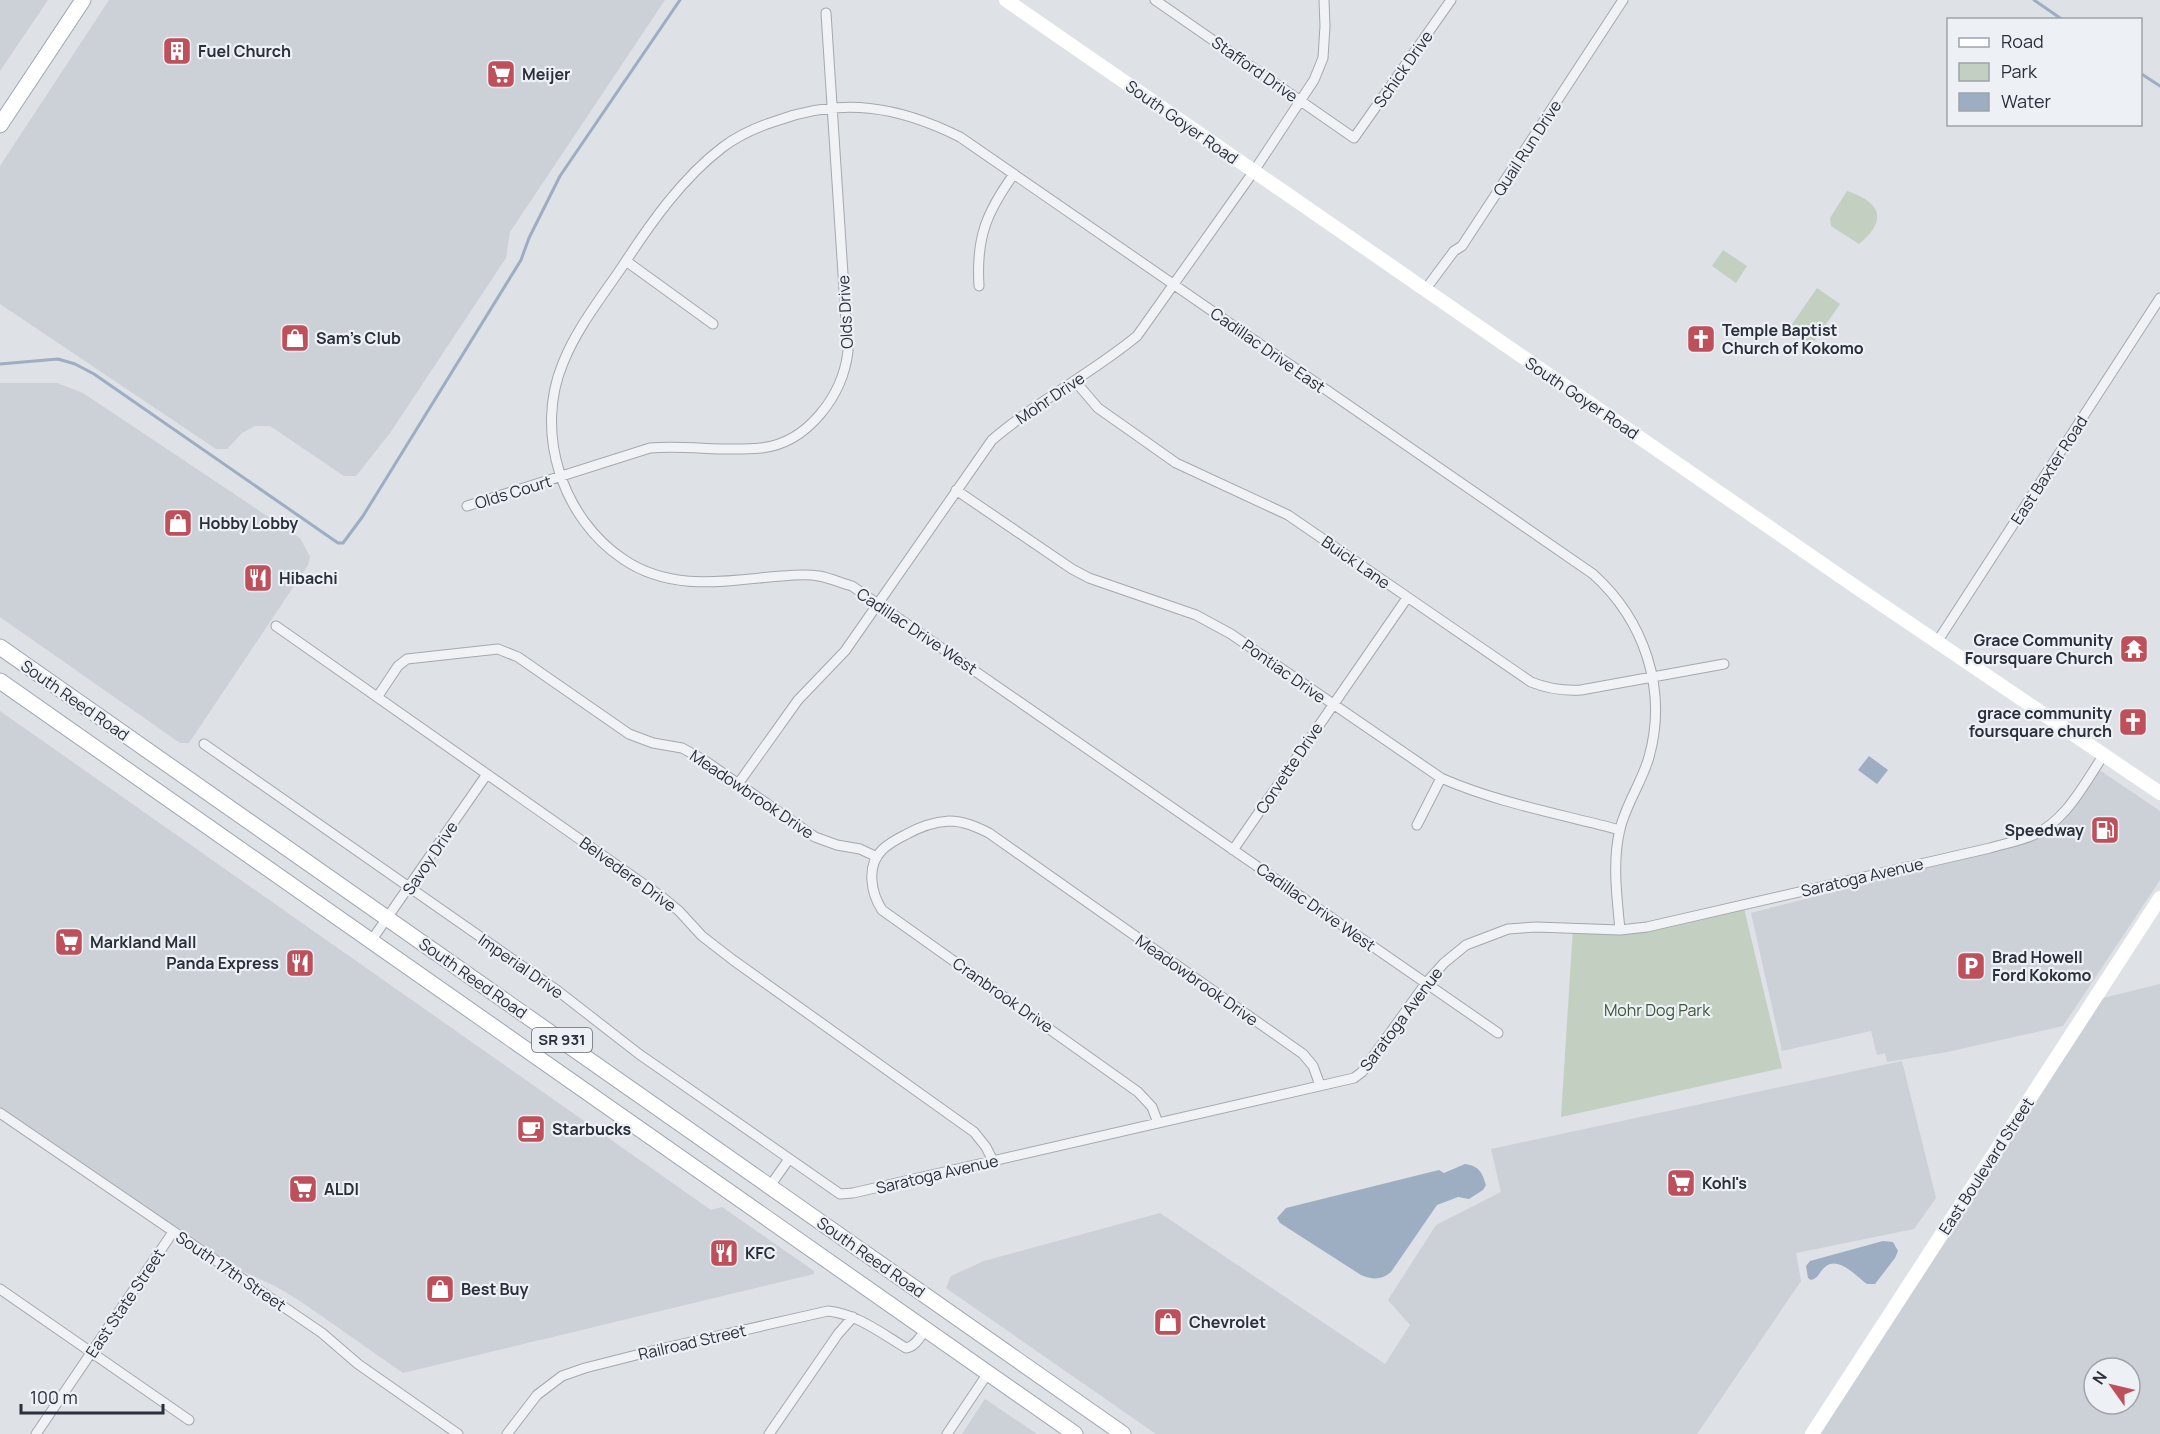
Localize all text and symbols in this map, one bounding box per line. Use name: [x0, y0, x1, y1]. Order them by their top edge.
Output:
legend: [1947, 18, 2142, 126]
street label: Schick Drive: [1368, 26, 1438, 112]
text: Road: [2001, 29, 2044, 53]
street label: Stafford Drive: [1207, 31, 1303, 107]
building icon: Fuel Church: [161, 35, 193, 67]
place label: Fuel Church: [198, 40, 291, 62]
supermarket icon: Meijer: [485, 58, 517, 90]
text: Park: [2001, 59, 2038, 83]
place label: Meijer: [522, 63, 570, 85]
street label: South Goyer Road: [1121, 75, 1243, 169]
text: Water: [2001, 89, 2051, 113]
street label: Quail Run Drive: [1488, 96, 1566, 200]
street label: Olds Drive: [832, 275, 858, 349]
street label: Cadillac Drive East: [1206, 302, 1330, 398]
place label: Temple Baptist Church of Kokomo: [1722, 319, 1864, 359]
shop icon: Sam's Club: [279, 322, 311, 354]
church icon: Temple Baptist Church of Kokomo: [1685, 323, 1717, 355]
place label: Sam's Club: [316, 327, 401, 349]
street label: South Goyer Road: [1521, 352, 1643, 444]
street label: Mohr Drive: [1011, 367, 1089, 429]
street label: East Baxter Road: [2006, 411, 2092, 529]
street label: Olds Court: [472, 470, 554, 514]
shop icon: Hobby Lobby: [162, 507, 194, 539]
place label: Hobby Lobby: [199, 512, 298, 534]
street label: Buick Lane: [1317, 530, 1395, 594]
restaurant icon: Hibachi: [242, 562, 274, 594]
place label: Hibachi: [279, 567, 338, 589]
street label: Cadillac Drive West: [853, 583, 981, 679]
place label: Grace Community Foursquare Church: [1965, 629, 2113, 669]
temple icon: Grace Community Foursquare Church: [2118, 633, 2150, 665]
street label: Pontiac Drive: [1238, 634, 1330, 708]
street label: South Reed Road: [17, 654, 133, 746]
place label: grace community foursquare church: [1969, 702, 2112, 742]
church icon: grace community foursquare church: [2117, 706, 2149, 738]
street label: Corvette Drive: [1250, 718, 1328, 818]
street label: Meadowbrook Drive: [686, 744, 818, 844]
fuel station icon: Speedway: [2089, 814, 2121, 846]
street label: Savoy Drive: [397, 817, 463, 899]
place label: Speedway: [2004, 819, 2084, 841]
street label: Belvedere Drive: [575, 831, 681, 917]
street label: Saratoga Avenue: [1799, 852, 1925, 902]
street label: Cadillac Drive West: [1252, 858, 1380, 956]
supermarket icon: Markland Mall: [53, 926, 85, 958]
street label: Imperial Drive: [474, 929, 568, 1003]
street label: Meadowbrook Drive: [1131, 929, 1263, 1031]
place label: Markland Mall: [90, 931, 196, 953]
street label: South Reed Road: [415, 932, 531, 1024]
place label: Brad Howell Ford Kokomo: [1992, 946, 2092, 986]
restaurant icon: Panda Express: [284, 947, 316, 979]
parking icon: Brad Howell Ford Kokomo: [1955, 950, 1987, 982]
place label: Panda Express: [166, 952, 279, 974]
street label: Cranbrook Drive: [948, 952, 1058, 1038]
street label: Saratoga Avenue: [1355, 962, 1447, 1076]
park label: Mohr Dog Park: [1604, 999, 1711, 1021]
road number: SR 931: [532, 1028, 592, 1052]
street label: East Boulevard Street: [1933, 1093, 2039, 1239]
cafe icon: Starbucks: [515, 1113, 547, 1145]
place label: Starbucks: [552, 1118, 632, 1140]
street label: Saratoga Avenue: [874, 1149, 1000, 1199]
supermarket icon: Kohl's: [1665, 1167, 1697, 1199]
place label: Kohl's: [1702, 1172, 1747, 1194]
supermarket icon: ALDI: [287, 1173, 319, 1205]
place label: ALDI: [324, 1178, 359, 1200]
street label: South Reed Road: [813, 1211, 929, 1303]
street label: South 17th Street: [172, 1226, 290, 1316]
restaurant icon: KFC: [708, 1237, 740, 1269]
place label: KFC: [745, 1242, 776, 1264]
street label: East State Street: [80, 1244, 170, 1362]
shop icon: Best Buy: [424, 1273, 456, 1305]
place label: Best Buy: [461, 1278, 529, 1300]
shop icon: Chevrolet: [1152, 1306, 1184, 1338]
place label: Chevrolet: [1189, 1311, 1266, 1333]
street label: Railroad Street: [636, 1319, 748, 1365]
north arrow: [2082, 1356, 2142, 1416]
text: N: [2087, 1367, 2112, 1389]
scale bar: [21, 1377, 164, 1415]
text: 100 m: [30, 1385, 78, 1409]

